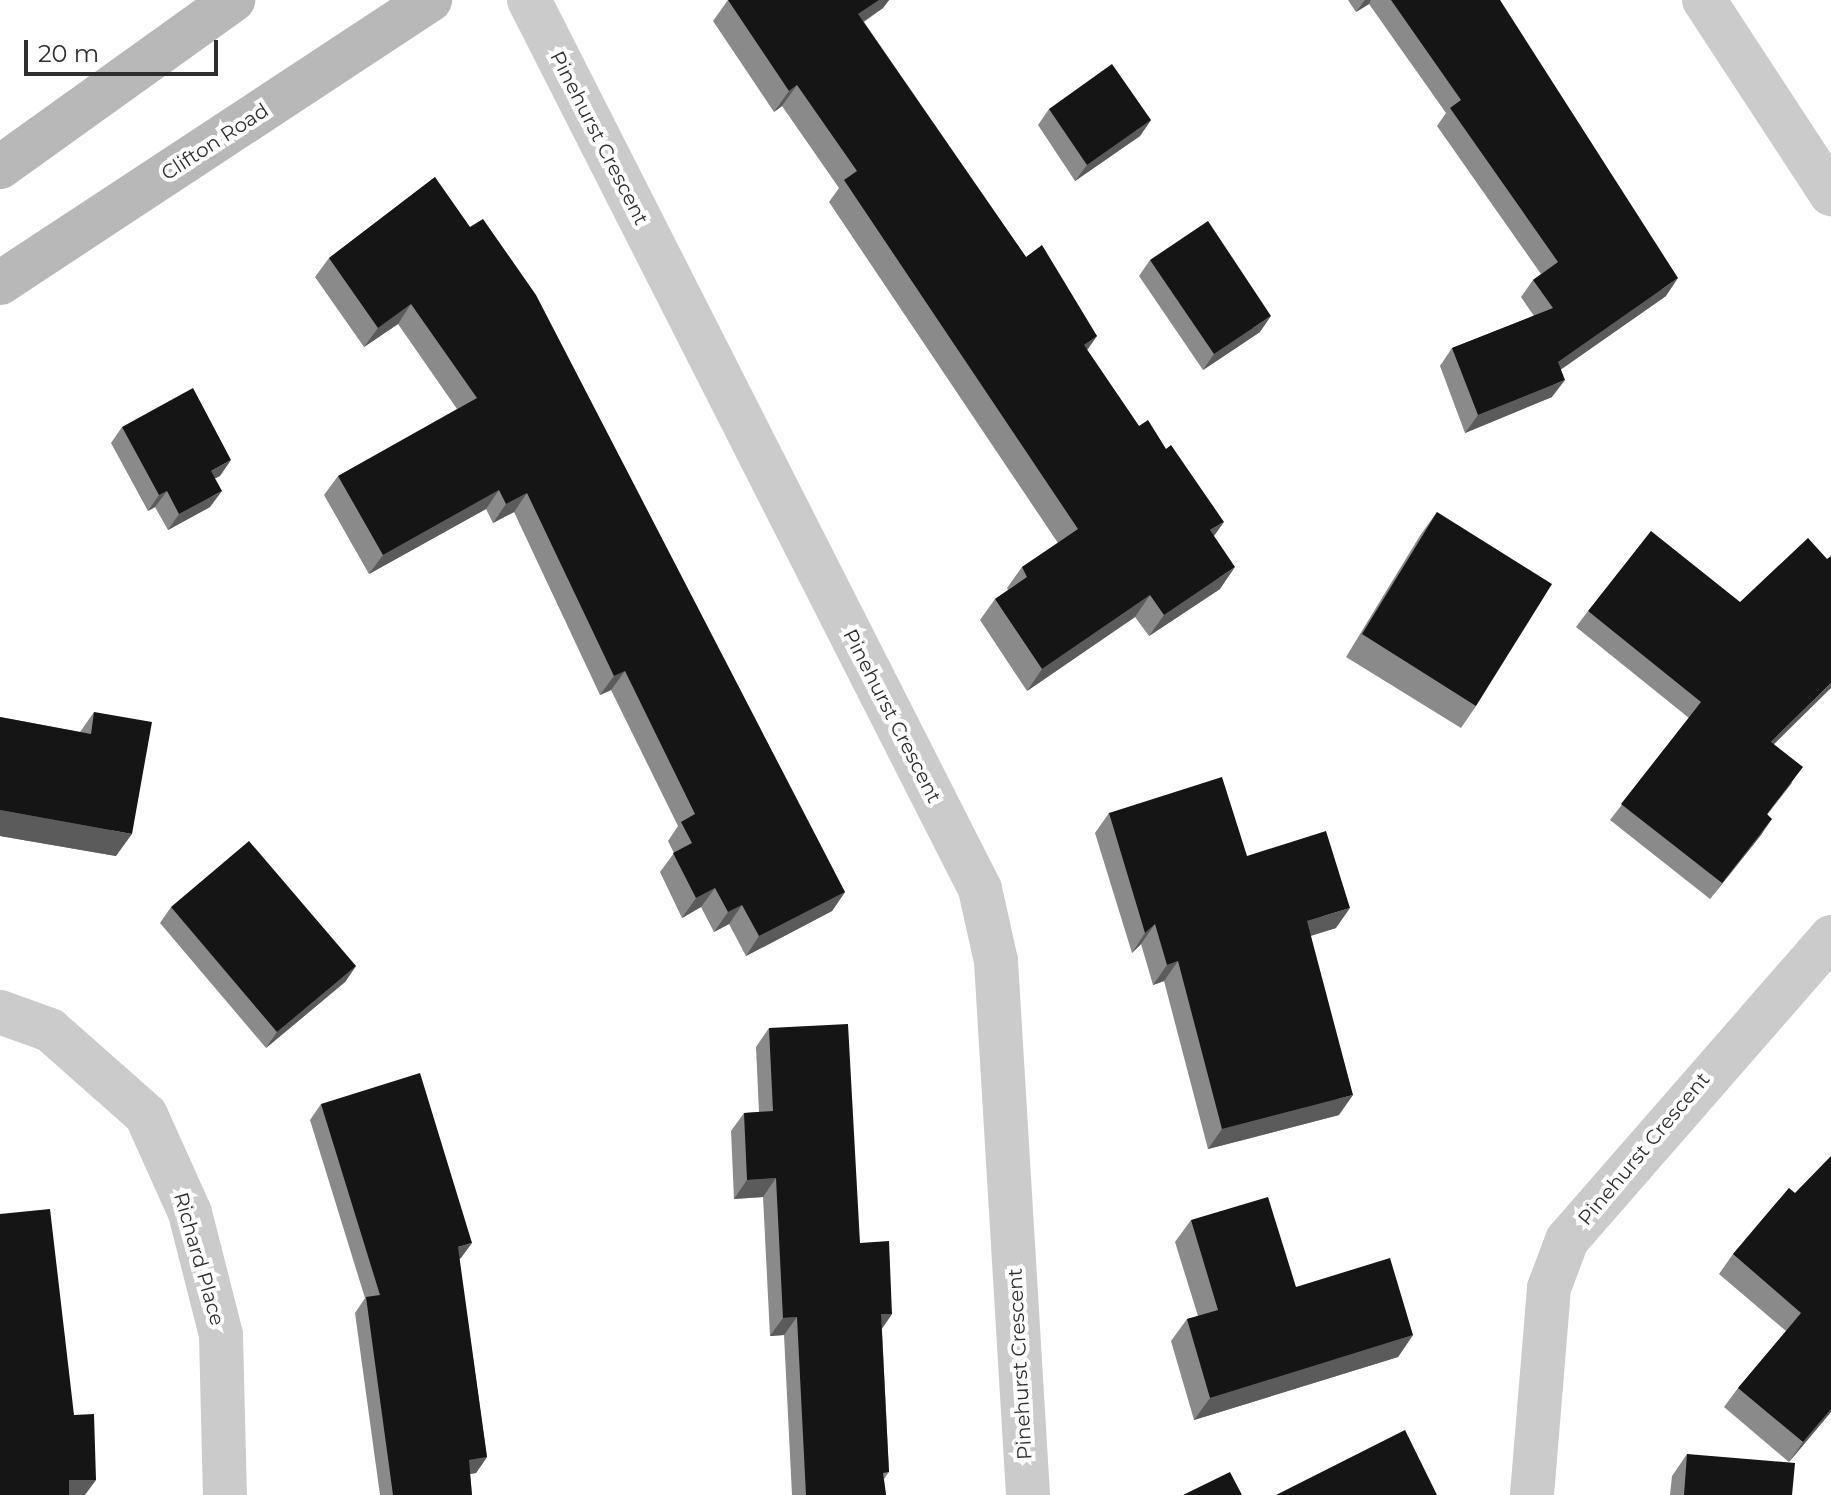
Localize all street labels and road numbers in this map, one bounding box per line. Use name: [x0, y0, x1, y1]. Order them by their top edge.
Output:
street label: Pinehurst Crescent: [545, 47, 653, 229]
street label: Clifton Road: [157, 98, 273, 186]
street label: Pinehurst Crescent: [838, 625, 946, 807]
street label: Pinehurst Crescent: [1573, 1068, 1715, 1230]
street label: Richard Place: [169, 1190, 229, 1328]
street label: Pinehurst Crescent: [1003, 1268, 1037, 1460]

